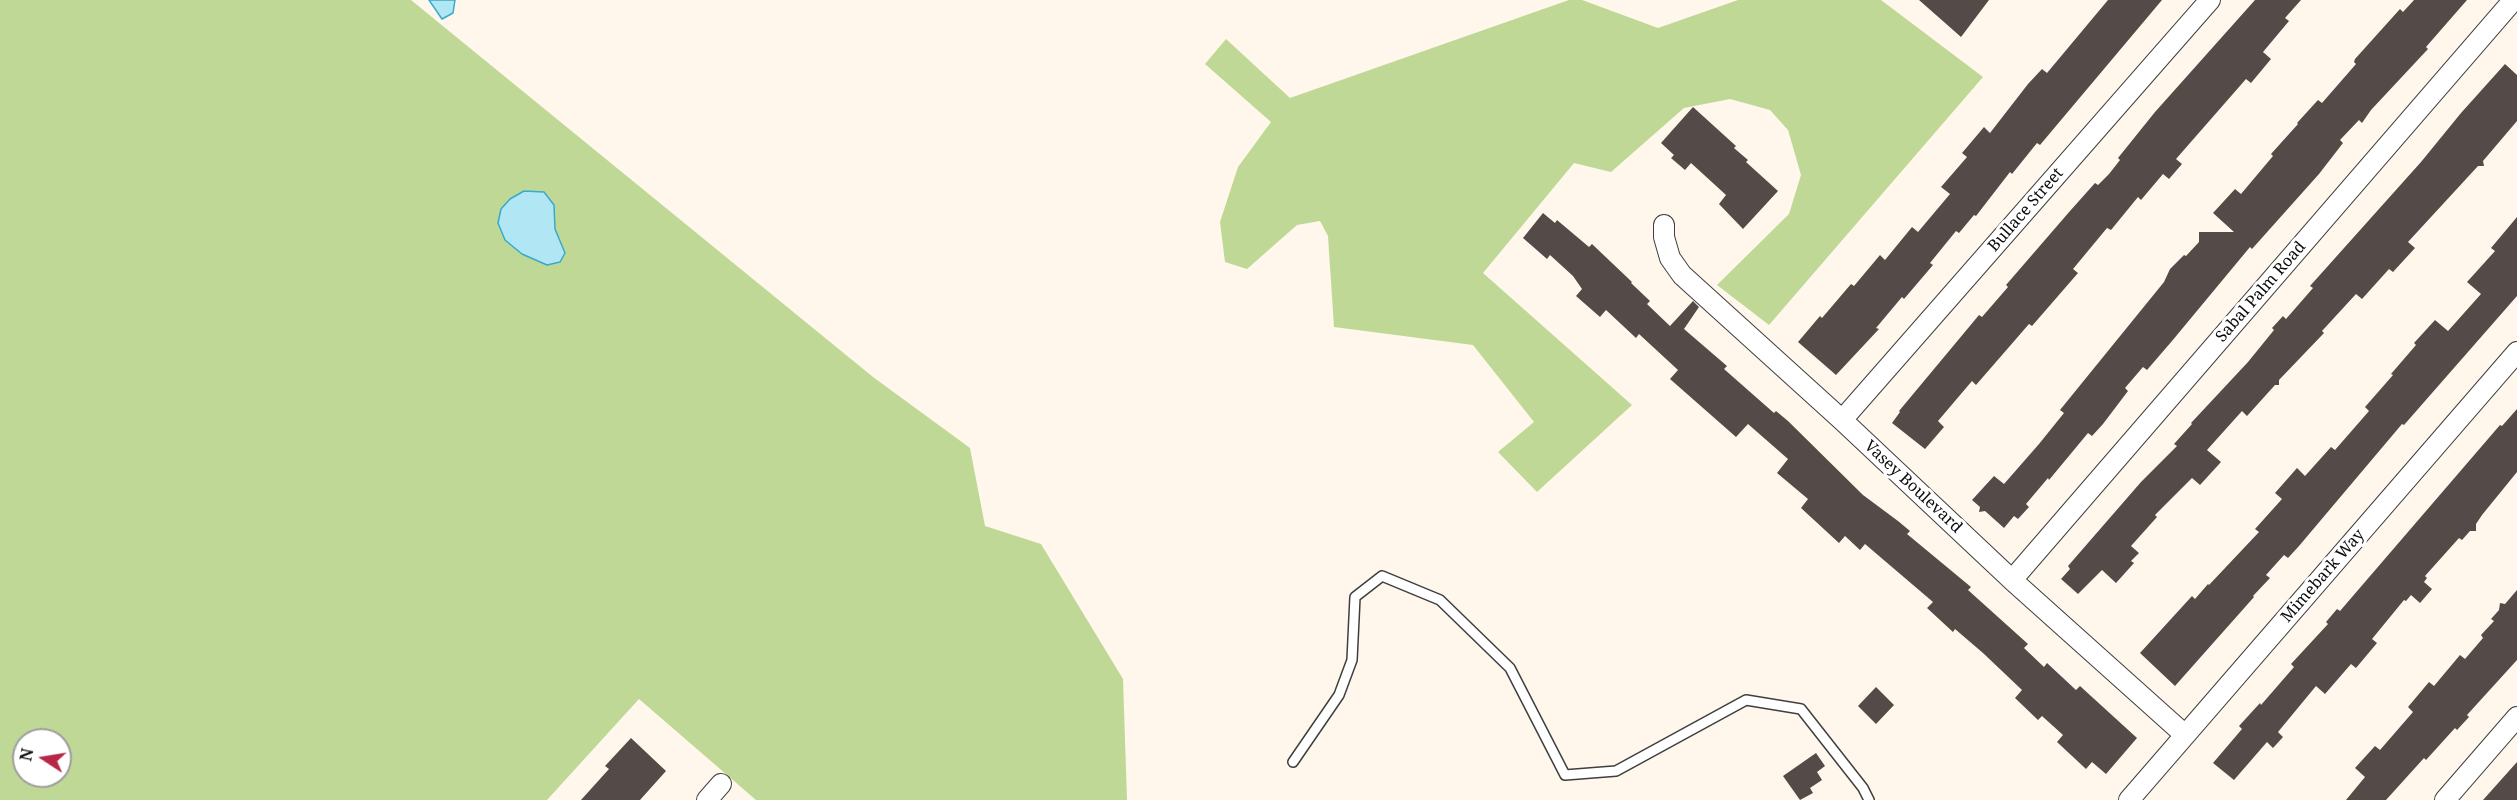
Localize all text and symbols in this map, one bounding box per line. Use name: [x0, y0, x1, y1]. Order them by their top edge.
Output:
street label: Bullace Street: [1984, 164, 2068, 256]
street label: Sabal Palm Road: [2212, 238, 2310, 346]
street label: Vasey Boulevard: [1860, 437, 1966, 537]
street label: Mimebark Way: [2277, 526, 2369, 626]
north arrow: [12, 728, 72, 788]
text: N: [14, 746, 38, 763]

